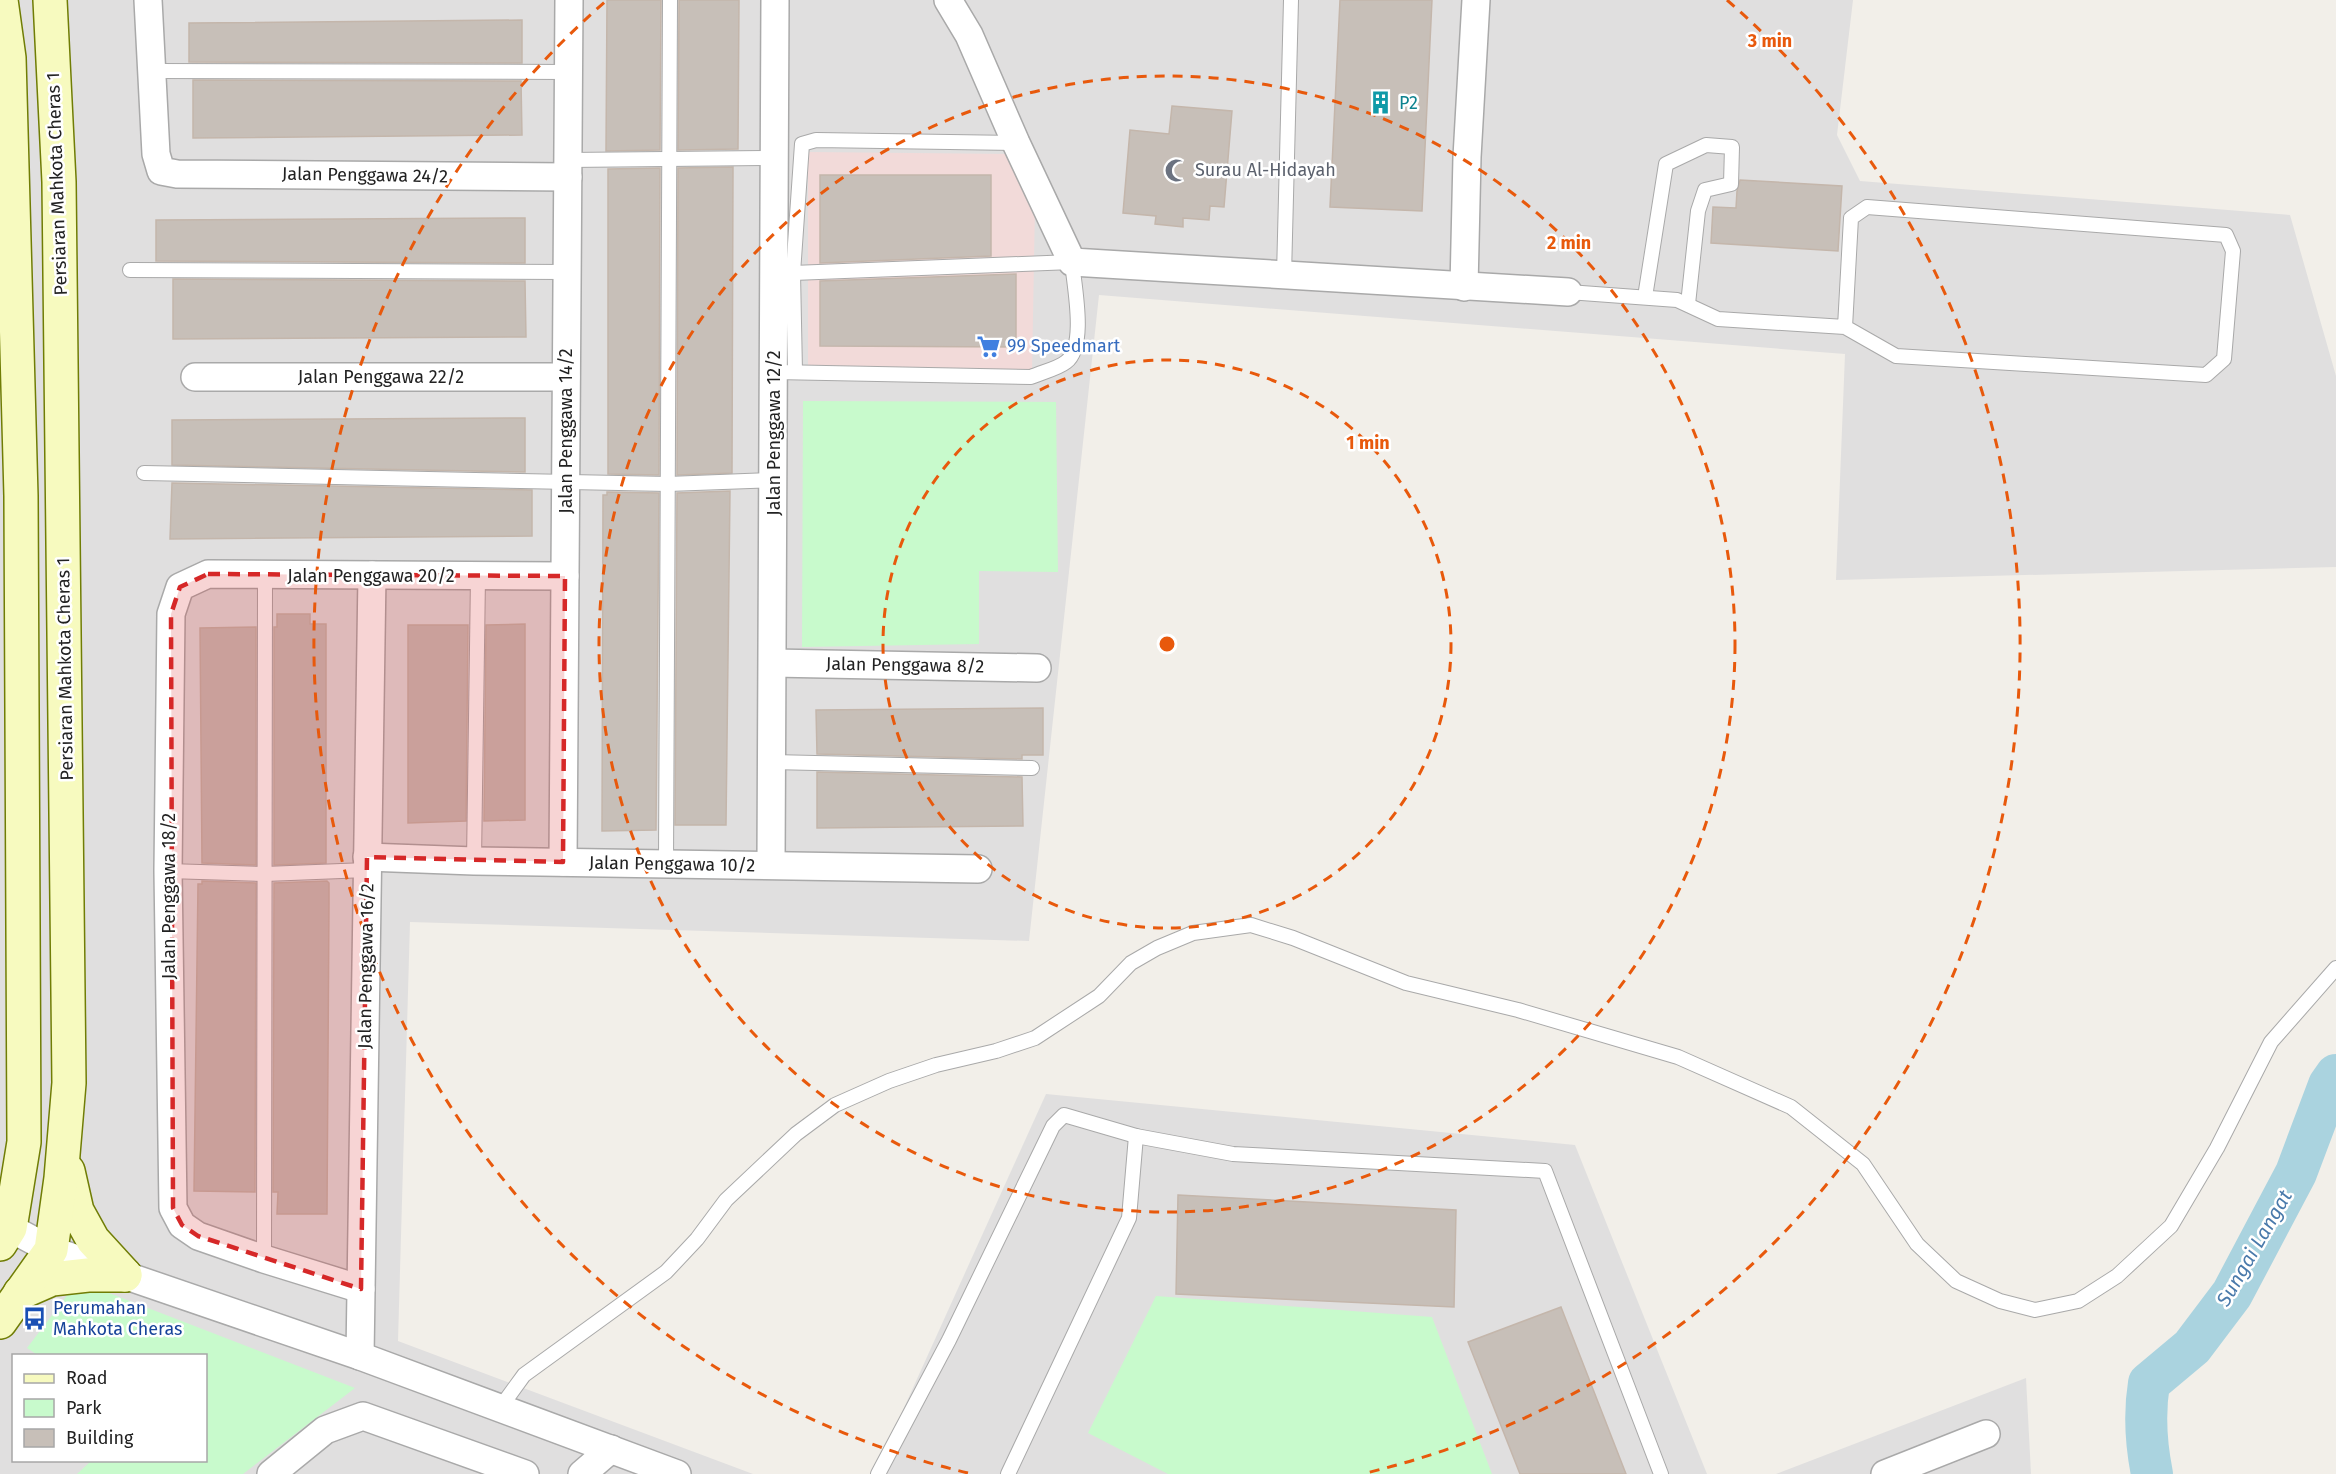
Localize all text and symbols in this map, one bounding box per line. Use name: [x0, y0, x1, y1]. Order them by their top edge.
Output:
text: 3 min: [1747, 30, 1792, 52]
street label: Persiaran Mahkota Cheras 1: [42, 72, 72, 296]
building icon: P2: [1368, 90, 1394, 116]
place label: P2: [1399, 92, 1418, 114]
mosque icon: Surau Al-Hidayah: [1164, 157, 1190, 183]
place label: Surau Al-Hidayah: [1195, 159, 1336, 181]
street label: Jalan Penggawa 24/2: [282, 163, 448, 187]
text: 2 min: [1547, 232, 1591, 254]
supermarket icon: 99 Speedmart: [976, 333, 1002, 359]
place label: 99 Speedmart: [1007, 335, 1121, 357]
street label: Jalan Penggawa 14/2: [555, 348, 577, 514]
street label: Jalan Penggawa 12/2: [763, 350, 785, 516]
street label: Jalan Penggawa 22/2: [298, 366, 464, 388]
text: 1 min: [1346, 432, 1390, 454]
street label: Persiaran Mahkota Cheras 1: [52, 557, 78, 781]
street label: Jalan Penggawa 20/2: [287, 565, 455, 587]
centre of rings: [1157, 634, 1177, 654]
street label: Jalan Penggawa 8/2: [826, 653, 984, 677]
street label: Jalan Penggawa 18/2: [158, 813, 180, 979]
street label: Jalan Penggawa 10/2: [589, 852, 755, 876]
street label: Jalan Penggawa 16/2: [354, 883, 378, 1049]
water label: Sungai Langat: [2211, 1185, 2297, 1311]
place label: Perumahan Mahkota Cheras: [53, 1297, 182, 1340]
bus stop icon: Perumahan Mahkota Cheras: [22, 1305, 48, 1331]
legend: [12, 1354, 207, 1462]
text: Road: [66, 1367, 108, 1389]
text: Park: [66, 1397, 102, 1419]
text: Building: [66, 1427, 134, 1449]

